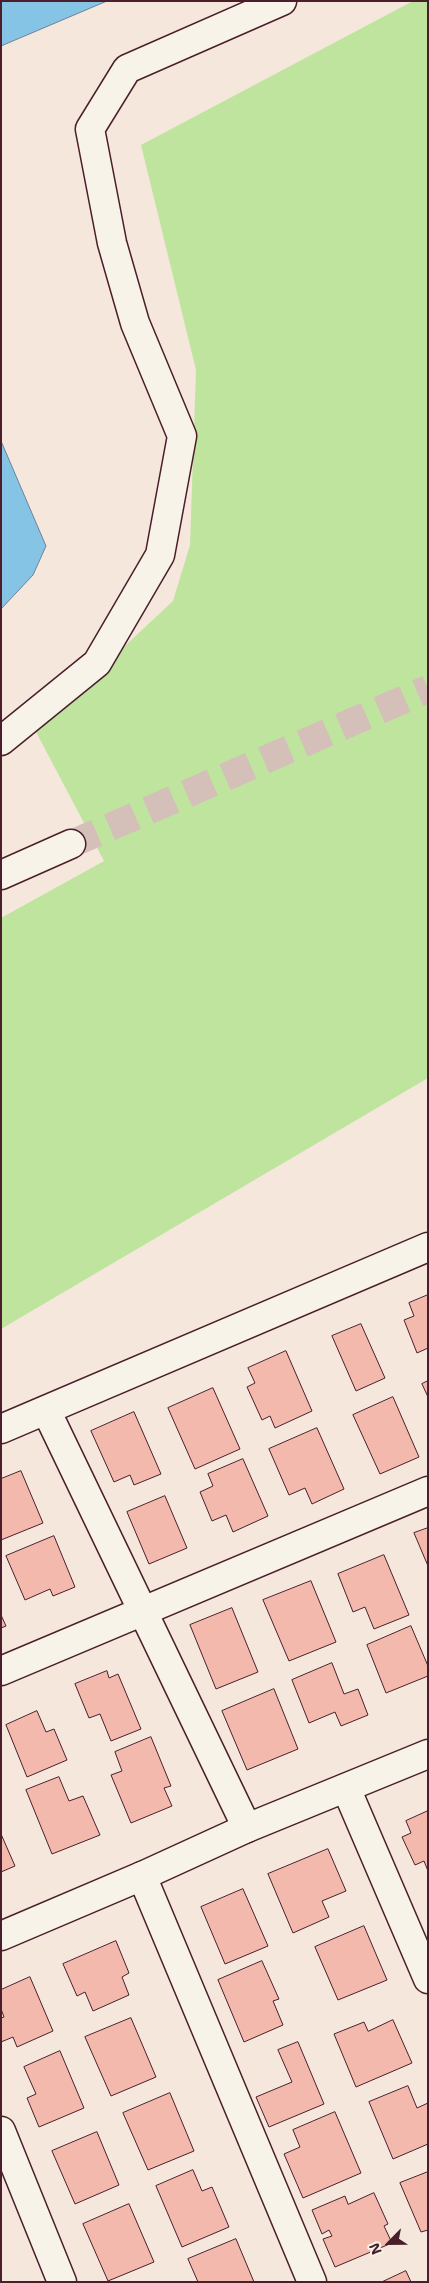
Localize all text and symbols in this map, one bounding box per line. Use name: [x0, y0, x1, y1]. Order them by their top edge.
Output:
north arrow: [364, 2218, 414, 2268]
text: N: [365, 2240, 386, 2257]

